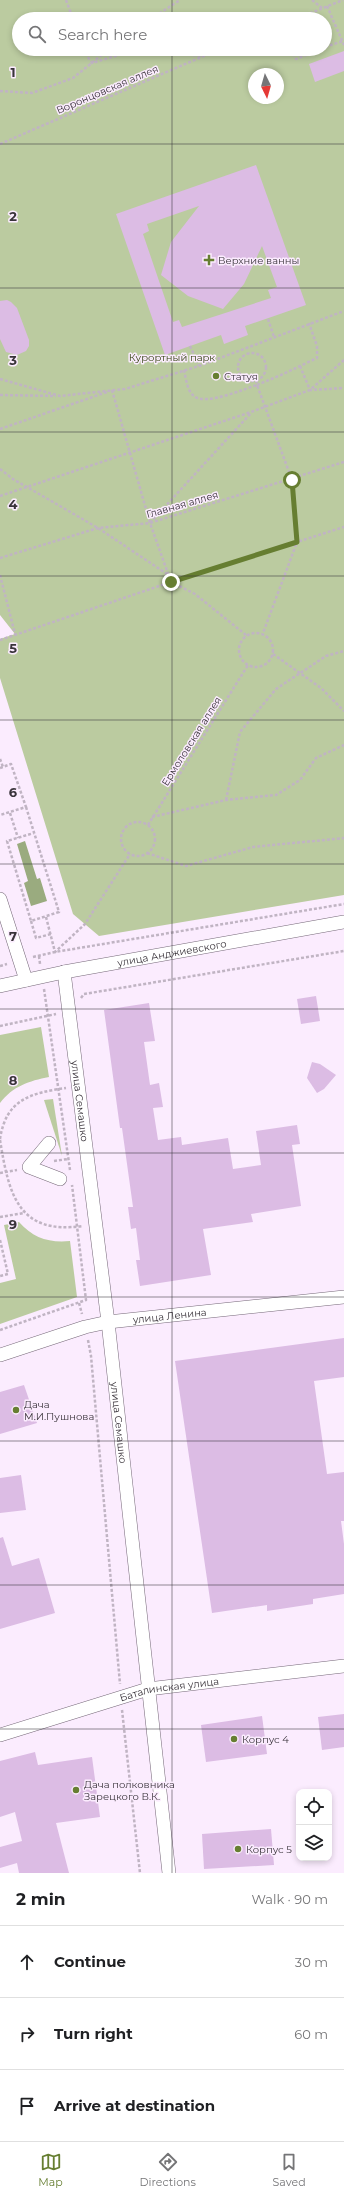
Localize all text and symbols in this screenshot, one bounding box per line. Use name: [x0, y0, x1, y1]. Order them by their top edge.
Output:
search box: [12, 12, 332, 56]
icon: search: [26, 23, 48, 45]
text: Search here: [58, 25, 147, 44]
street label: Воронцовская аллея: [54, 62, 160, 117]
text: 1: [10, 64, 16, 80]
north arrow: [248, 68, 284, 104]
text: 2: [9, 208, 17, 224]
marker: Верхние ванны: [203, 254, 215, 266]
place label: Верхние ванны: [218, 254, 299, 267]
park label: Курортный парк: [129, 351, 215, 364]
text: 3: [8, 352, 17, 368]
place label: Статуя: [224, 370, 258, 383]
marker: Статуя: [211, 371, 221, 381]
route start: [283, 471, 301, 489]
street label: Главная аллея: [145, 488, 220, 521]
text: 4: [9, 496, 18, 512]
route end: [162, 573, 180, 591]
text: 5: [9, 640, 17, 656]
street label: Ермоловская аллея: [159, 694, 224, 788]
text: 6: [9, 784, 18, 800]
text: 7: [9, 928, 17, 944]
street label: улица Анджиевского: [115, 937, 227, 970]
street label: улица Семашко: [68, 1059, 91, 1143]
text: 8: [9, 1072, 18, 1088]
text: 9: [9, 1216, 17, 1232]
street label: улица Ленина: [131, 1306, 207, 1326]
street label: улица Семашко: [108, 1380, 130, 1464]
place label: Дача М.И.Пушнова: [24, 1398, 94, 1423]
marker: Дача М.И.Пушнова: [11, 1405, 21, 1415]
street label: Баталинская улица: [118, 1675, 220, 1704]
place label: Корпус 4: [242, 1733, 289, 1746]
marker: Корпус 4: [229, 1734, 239, 1744]
place label: Дача полковника Зарецкого В.К.: [84, 1778, 175, 1803]
marker: Дача полковника Зарецкого В.К.: [71, 1785, 81, 1795]
map controls: [296, 1789, 332, 1861]
button: locate: [296, 1789, 332, 1825]
button: layers: [296, 1825, 332, 1861]
place label: Корпус 5: [246, 1843, 292, 1856]
marker: Корпус 5: [233, 1844, 243, 1854]
text: 2 min: [16, 1889, 66, 1909]
text: Walk · 90 m: [252, 1891, 328, 1907]
icon: ahead: [16, 1951, 38, 1973]
text: Continue: [54, 1952, 126, 1971]
text: 30 m: [295, 1954, 328, 1970]
icon: right: [16, 2023, 38, 2045]
text: Turn right: [54, 2024, 133, 2043]
text: 60 m: [294, 2026, 328, 2042]
icon: arrive: [16, 2095, 38, 2117]
text: Arrive at destination: [54, 2096, 215, 2115]
tab: Map: [38, 2151, 63, 2189]
tab: Directions: [140, 2151, 196, 2189]
tab: Saved: [273, 2151, 306, 2189]

